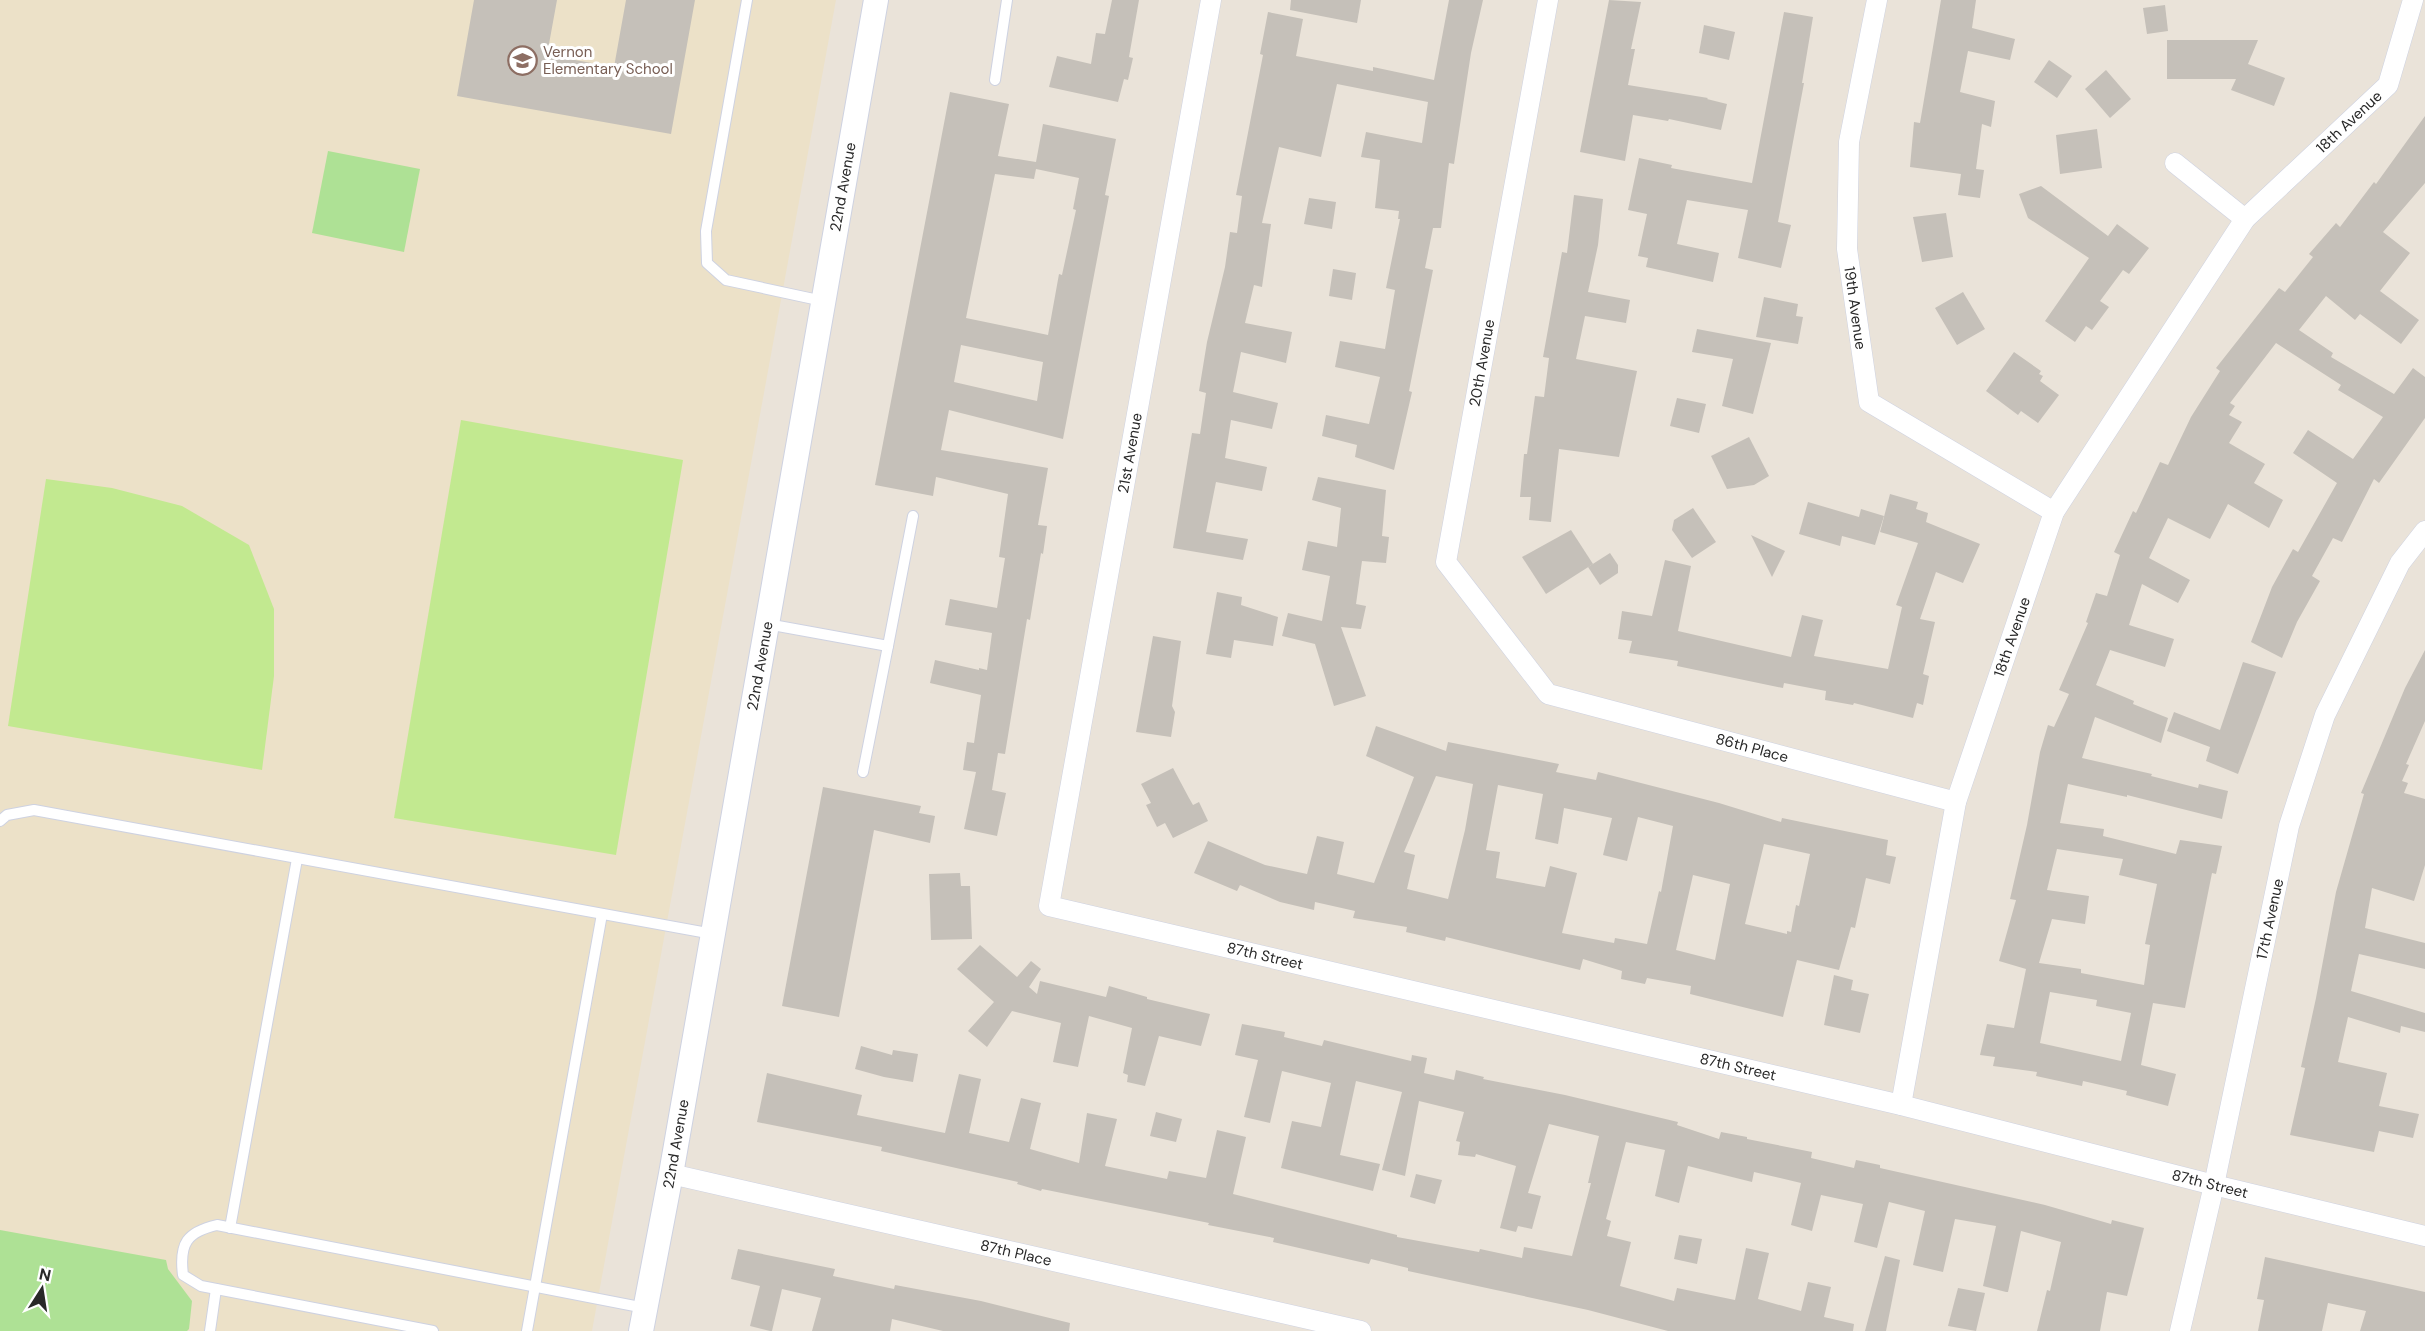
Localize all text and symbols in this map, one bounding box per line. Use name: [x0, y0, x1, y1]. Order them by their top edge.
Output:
place label: Vernon Elementary School: [543, 42, 673, 79]
school or university icon: Vernon Elementary School: [506, 45, 538, 77]
street label: 18th Avenue: [2312, 86, 2386, 158]
street label: 22nd Avenue: [825, 141, 861, 233]
street label: 19th Avenue: [1839, 265, 1871, 351]
street label: 20th Avenue: [1464, 318, 1500, 408]
street label: 21st Avenue: [1113, 411, 1147, 495]
street label: 18th Avenue: [1989, 594, 2035, 680]
street label: 22nd Avenue: [742, 620, 778, 712]
street label: 86th Place: [1714, 729, 1790, 767]
street label: 17th Avenue: [2252, 877, 2288, 961]
street label: 87th Street: [1225, 938, 1305, 975]
street label: 87th Street: [1698, 1049, 1778, 1086]
street label: 22nd Avenue: [658, 1098, 694, 1190]
street label: 87th Street: [2170, 1165, 2250, 1203]
street label: 87th Place: [978, 1235, 1054, 1271]
north arrow: [12, 1259, 72, 1319]
text: N: [37, 1263, 53, 1286]

